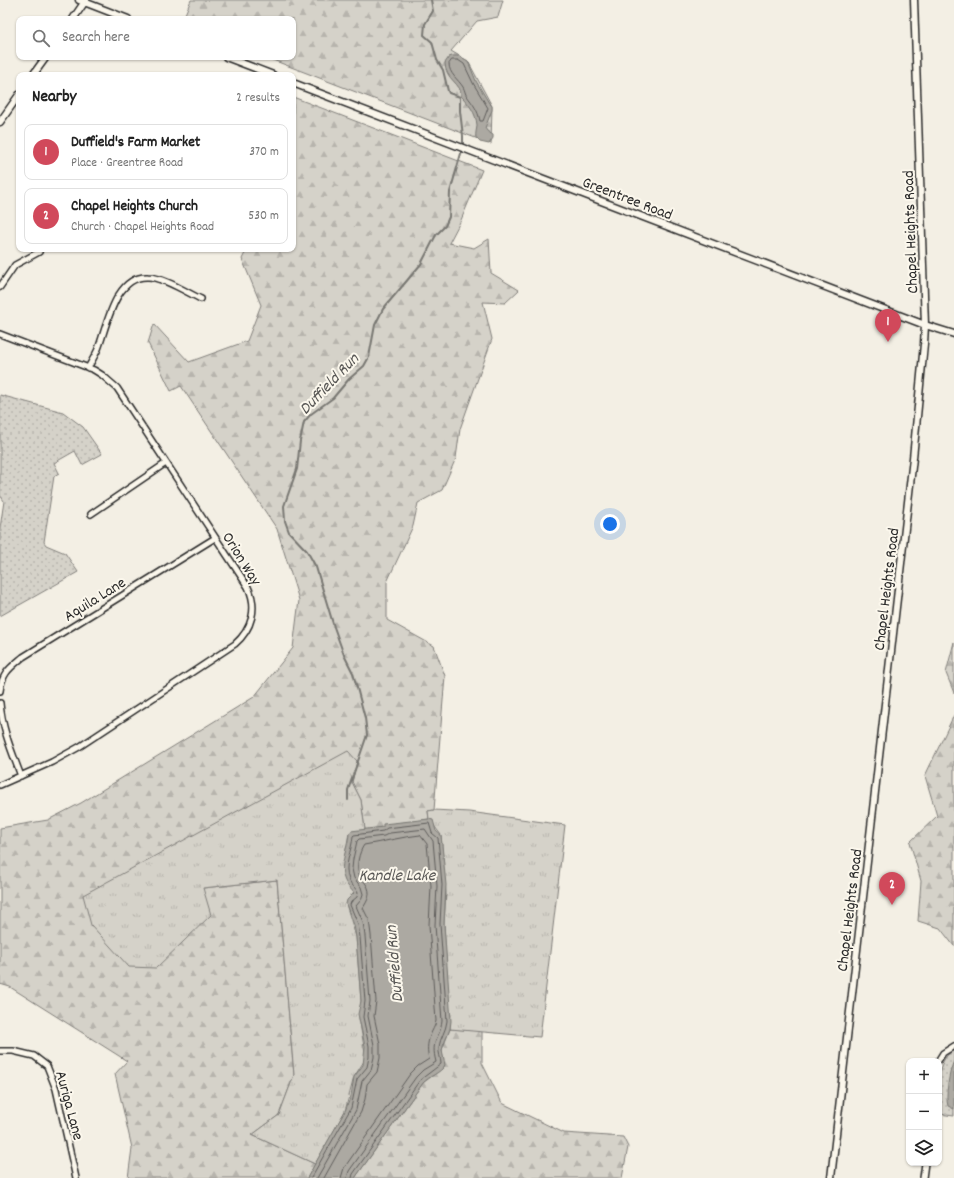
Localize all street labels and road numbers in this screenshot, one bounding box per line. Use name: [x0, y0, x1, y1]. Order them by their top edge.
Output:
street label: Chapel Heights Road: [898, 170, 925, 294]
street label: Greentree Road: [579, 172, 676, 227]
street label: Chapel Heights Road: [869, 527, 906, 652]
street label: Orion Way: [215, 528, 267, 591]
street label: Aquila Lane: [60, 572, 131, 628]
street label: Chapel Heights Road: [832, 848, 869, 973]
street label: Auriga Lane: [48, 1068, 89, 1143]

